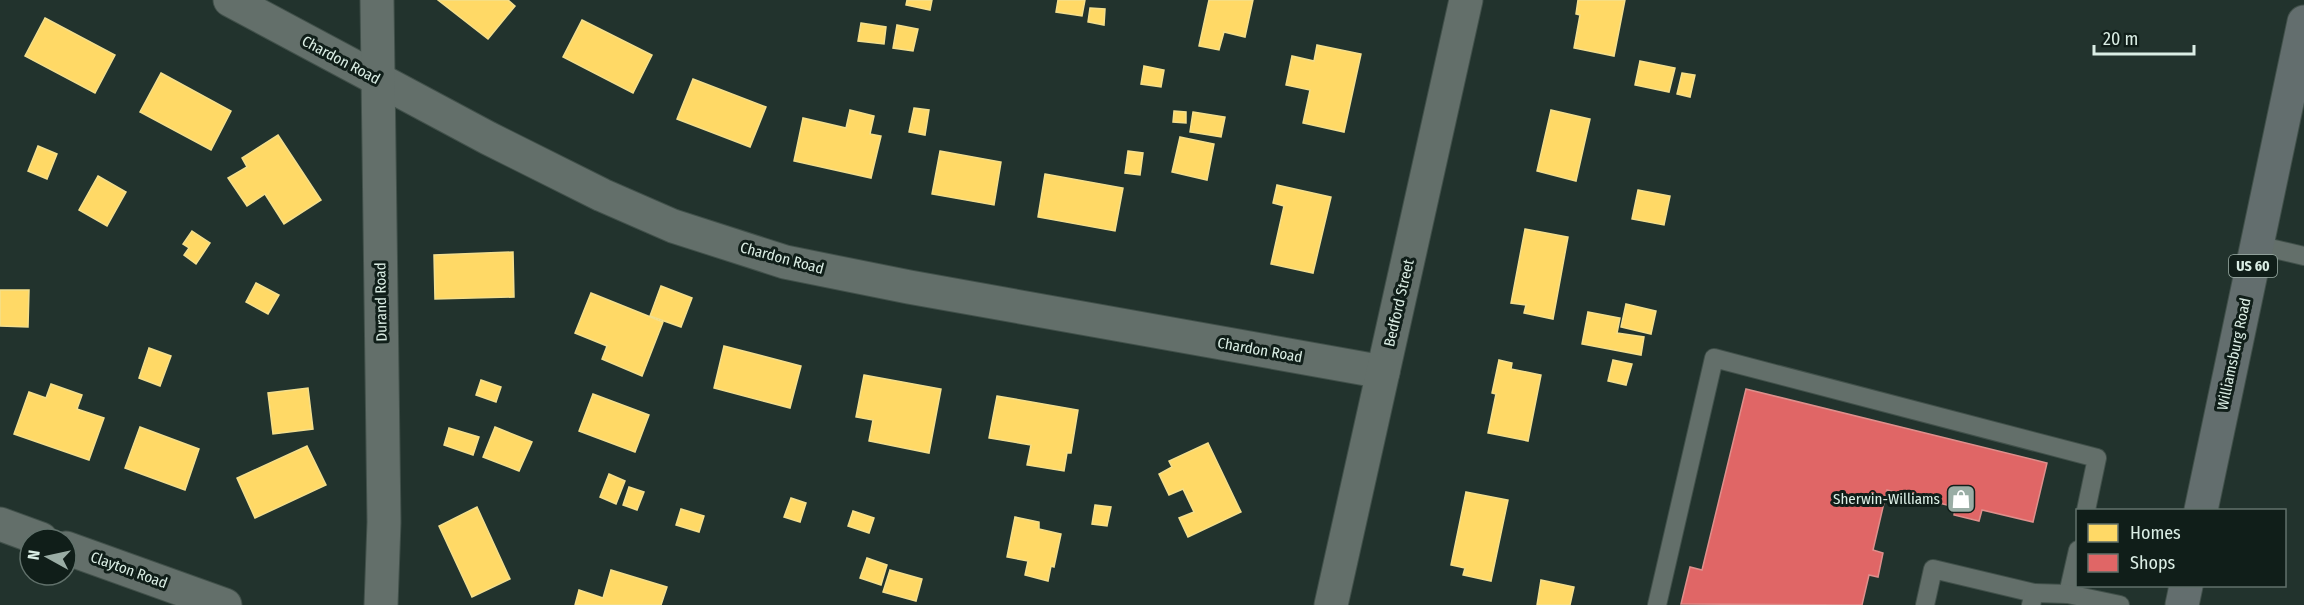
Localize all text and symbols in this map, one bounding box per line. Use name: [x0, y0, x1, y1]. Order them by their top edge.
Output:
scale bar: [2094, 18, 2194, 56]
text: 20 m: [2103, 28, 2138, 50]
street label: Chardon Road: [299, 32, 383, 88]
street label: Chardon Road: [738, 238, 826, 278]
road number: US 60: [2229, 255, 2277, 277]
street label: Bedford Street: [1380, 257, 1418, 349]
street label: Durand Road: [371, 262, 391, 342]
street label: Williamsburg Road: [2213, 296, 2255, 412]
street label: Chardon Road: [1216, 334, 1304, 366]
shop icon: Sherwin-Williams: [1945, 483, 1977, 515]
place label: Sherwin-Williams: [1833, 490, 1940, 508]
legend: [2076, 509, 2286, 587]
text: Homes: [2130, 522, 2181, 544]
north arrow: [18, 527, 78, 587]
street label: Clayton Road: [88, 548, 170, 592]
text: N: [24, 549, 44, 561]
text: Shops: [2130, 552, 2175, 574]

